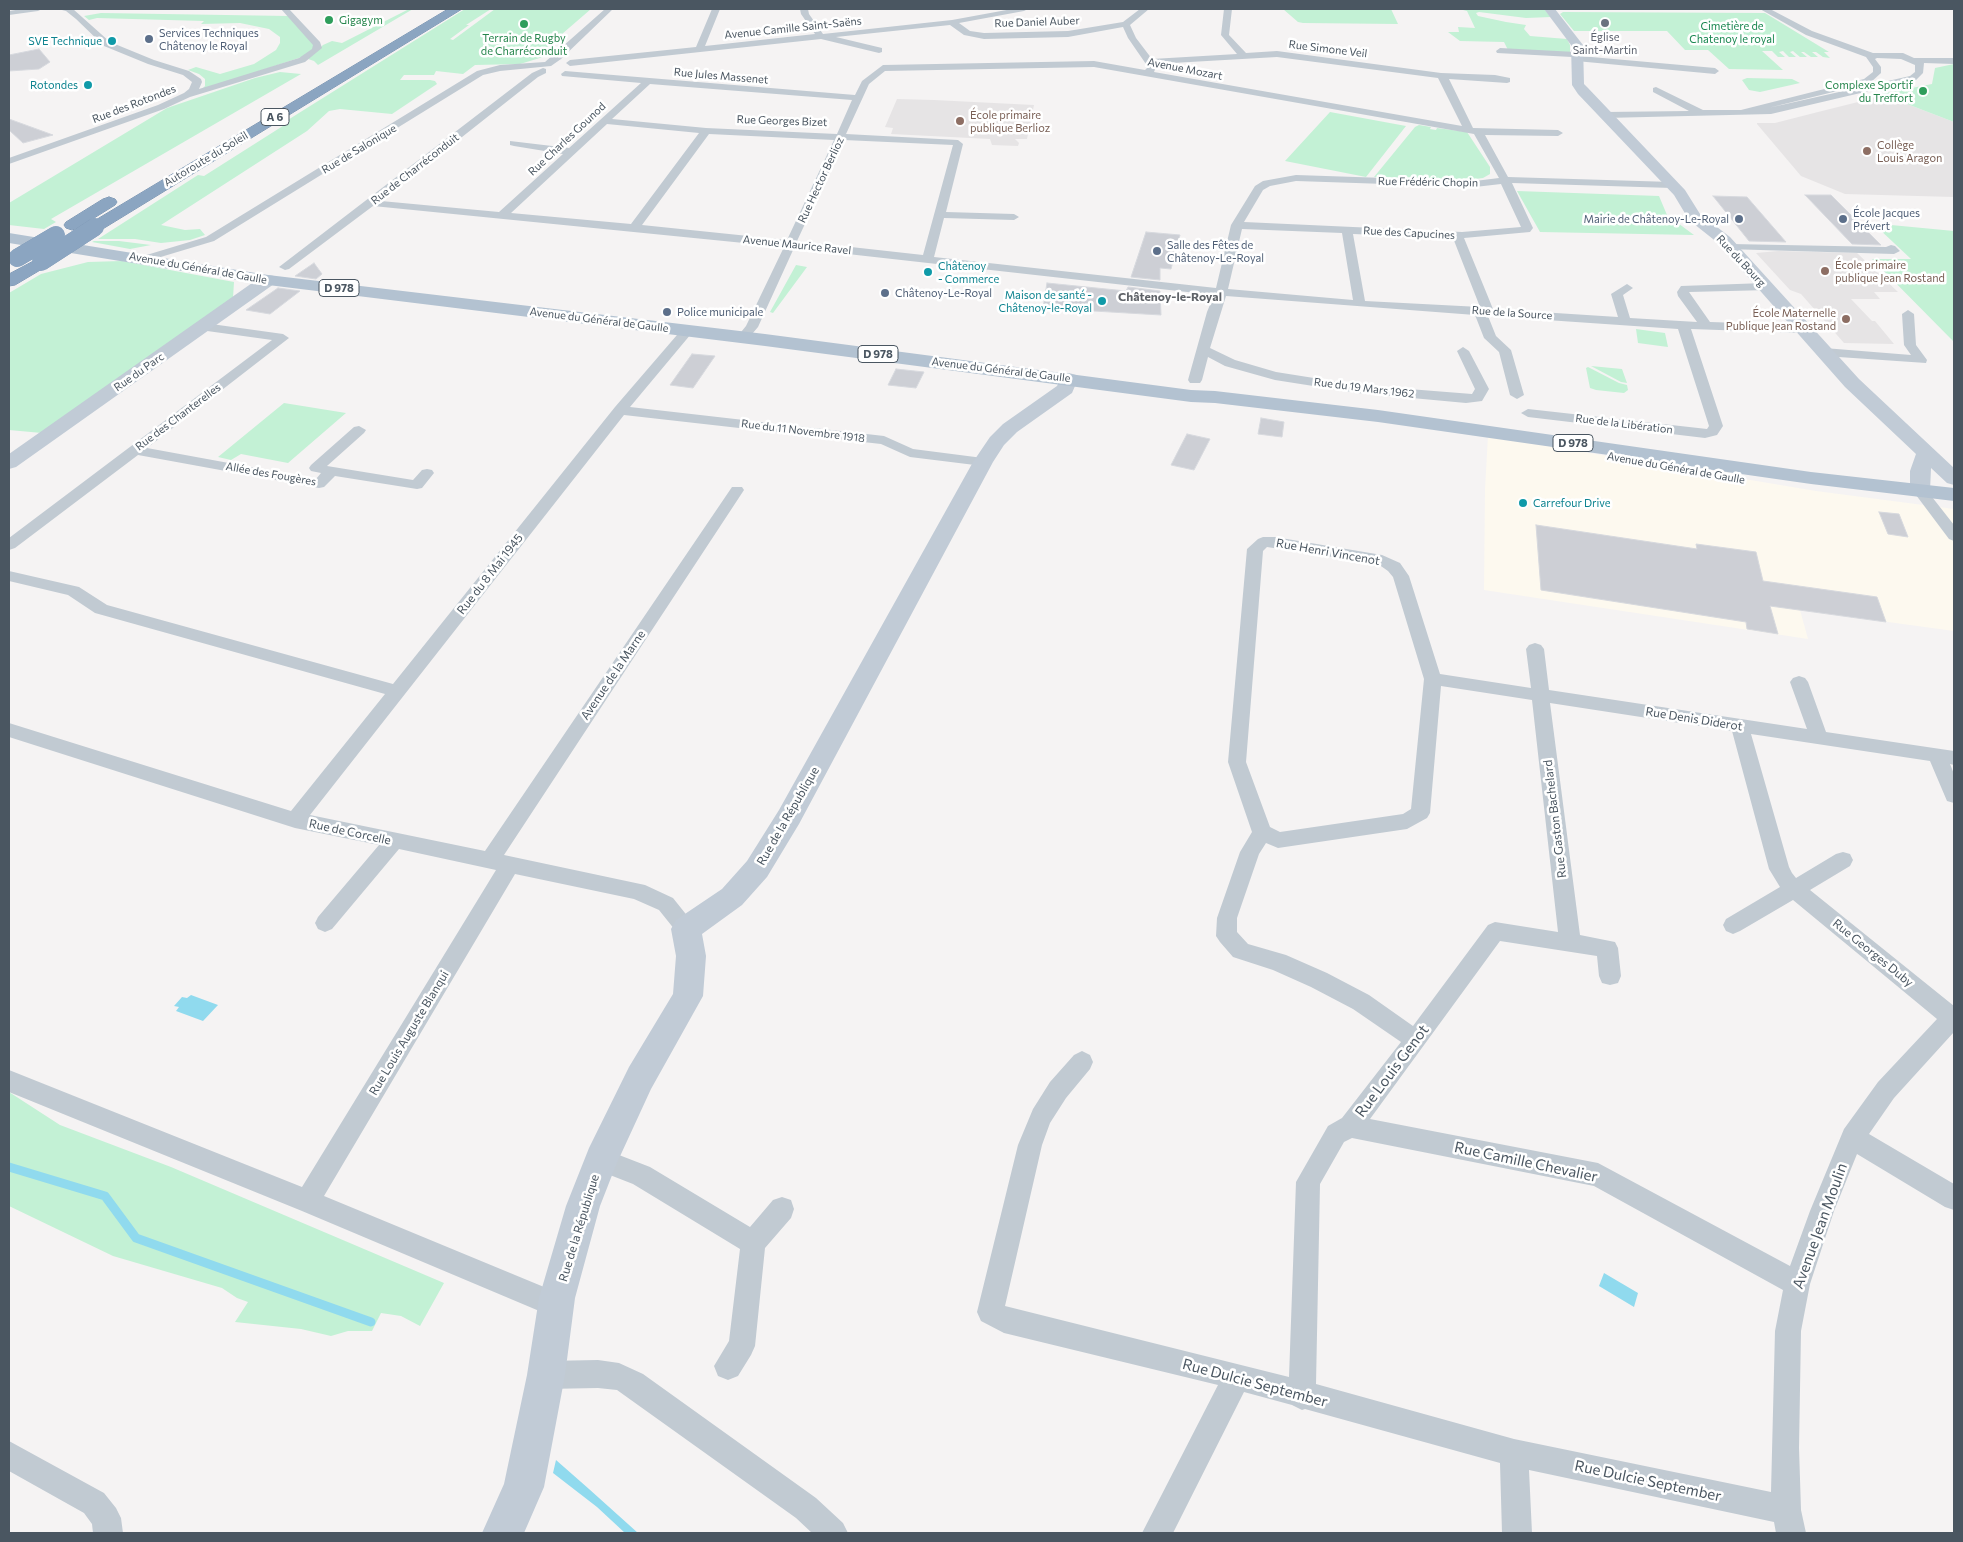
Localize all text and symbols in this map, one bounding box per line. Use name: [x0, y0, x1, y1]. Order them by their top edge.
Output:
place label: Gigagym: [339, 13, 383, 27]
marker: Gigagym: [323, 14, 335, 26]
street label: Avenue Camille Saint-Saëns: [724, 14, 862, 42]
street label: Rue Daniel Auber: [994, 14, 1080, 30]
marker: Église Saint-Martin: [1599, 17, 1611, 29]
marker: Terrain de Rugby de Charréconduit: [518, 18, 530, 30]
park label: Cimetière de Chatenoy le royal: [1689, 19, 1775, 45]
place label: Services Techniques Châtenoy le Royal: [159, 26, 259, 52]
place label: Église Saint-Martin: [1573, 30, 1637, 56]
place label: Terrain de Rugby de Charréconduit: [481, 31, 567, 57]
marker: Services Techniques Châtenoy le Royal: [143, 33, 155, 45]
place label: SVE Technique: [28, 34, 102, 48]
marker: SVE Technique: [106, 35, 118, 47]
street label: Rue Simone Veil: [1288, 38, 1368, 60]
street label: Avenue Mozart: [1146, 55, 1224, 83]
street label: Rue Jules Massenet: [673, 65, 769, 87]
place label: Rotondes: [30, 78, 78, 92]
place label: Complexe Sportif du Treffort: [1825, 78, 1913, 104]
marker: Rotondes: [82, 79, 94, 91]
street label: Rue des Rotondes: [90, 82, 178, 126]
marker: Complexe Sportif du Treffort: [1917, 85, 1929, 97]
street label: Rue Charles Gounod: [526, 100, 608, 178]
road number: A 6: [261, 108, 289, 125]
place label: École primaire publique Berlioz: [970, 108, 1050, 134]
street label: Rue Georges Bizet: [737, 113, 827, 129]
marker: École primaire publique Berlioz: [954, 115, 966, 127]
street label: Rue de Salonique: [319, 122, 399, 176]
street label: Autoroute du Soleil: [162, 129, 250, 189]
street label: Rue de Charréconduit: [368, 131, 462, 207]
street label: Rue Hector Berlioz: [795, 135, 847, 225]
place label: Collège Louis Aragon: [1877, 138, 1942, 164]
marker: Collège Louis Aragon: [1861, 145, 1873, 157]
street label: Rue Frédéric Chopin: [1378, 175, 1478, 189]
place label: École Jacques Prévert: [1853, 206, 1920, 232]
place label: Mairie de Châtenoy-Le-Royal: [1584, 212, 1729, 226]
marker: Mairie de Châtenoy-Le-Royal: [1733, 213, 1745, 225]
marker: École Jacques Prévert: [1837, 213, 1849, 225]
street label: Rue des Capucines: [1363, 224, 1455, 242]
street label: Rue du Bourg: [1714, 232, 1768, 290]
street label: Avenue Maurice Ravel: [742, 233, 852, 257]
place label: Salle des Fêtes de Châtenoy-Le-Royal: [1167, 238, 1264, 264]
marker: Salle des Fêtes de Châtenoy-Le-Royal: [1151, 245, 1163, 257]
street label: Avenue du Général de Gaulle: [128, 249, 268, 287]
place label: École primaire publique Jean Rostand: [1835, 258, 1945, 284]
place label: Châtenoy - Commerce: [938, 259, 999, 285]
marker: École primaire publique Jean Rostand: [1819, 265, 1831, 277]
marker: Châtenoy - Commerce: [922, 266, 934, 278]
road number: D 978: [319, 280, 359, 296]
place label: Châtenoy-Le-Royal: [895, 286, 992, 300]
marker: Châtenoy-Le-Royal: [879, 287, 891, 299]
place label: Maison de santé - Châtenoy-le-Royal: [998, 288, 1092, 314]
district label: Châtenoy-le-Royal: [1118, 290, 1222, 304]
marker: Maison de santé - Châtenoy-le-Royal: [1096, 295, 1108, 307]
street label: Rue de la Source: [1471, 304, 1553, 322]
street label: Avenue du Général de Gaulle: [529, 305, 669, 335]
place label: Police municipale: [677, 305, 763, 319]
marker: Police municipale: [661, 306, 673, 318]
place label: École Maternelle Publique Jean Rostand: [1726, 306, 1836, 332]
marker: École Maternelle Publique Jean Rostand: [1840, 313, 1852, 325]
road number: D 978: [858, 346, 898, 362]
street label: Rue du Parc: [111, 350, 167, 394]
street label: Avenue du Général de Gaulle: [931, 355, 1071, 385]
street label: Rue du 19 Mars 1962: [1313, 375, 1415, 401]
street label: Rue des Chanterelles: [133, 381, 223, 453]
street label: Rue de la Libération: [1575, 411, 1673, 437]
street label: Rue du 11 Novembre 1918: [740, 417, 866, 445]
road number: D 978: [1553, 434, 1593, 452]
street label: Avenue du Général de Gaulle: [1606, 449, 1746, 487]
street label: Allée des Fougères: [225, 460, 317, 488]
place label: Carrefour Drive: [1533, 496, 1610, 510]
marker: Carrefour Drive: [1517, 497, 1529, 509]
street label: Rue du 8 Mai 1945: [454, 531, 526, 617]
street label: Rue Henri Vincenot: [1275, 536, 1381, 568]
street label: Avenue de la Marne: [578, 627, 648, 723]
street label: Rue Denis Diderot: [1644, 704, 1744, 734]
street label: Rue Gaston Bachelard: [1541, 759, 1569, 879]
street label: Rue de la République: [754, 764, 822, 868]
street label: Rue de Corcelle: [308, 816, 392, 848]
street label: Rue Georges Duby: [1830, 916, 1916, 990]
street label: Rue Louis Auguste Blanqui: [366, 968, 452, 1098]
street label: Rue Louis Genot: [1351, 1021, 1433, 1121]
street label: Rue Camille Chevalier: [1453, 1138, 1599, 1186]
street label: Avenue Jean Moulin: [1789, 1161, 1851, 1291]
street label: Rue de la République: [556, 1173, 602, 1283]
street label: Rue Dulcie September: [1180, 1355, 1330, 1411]
street label: Rue Dulcie September: [1573, 1457, 1723, 1505]

